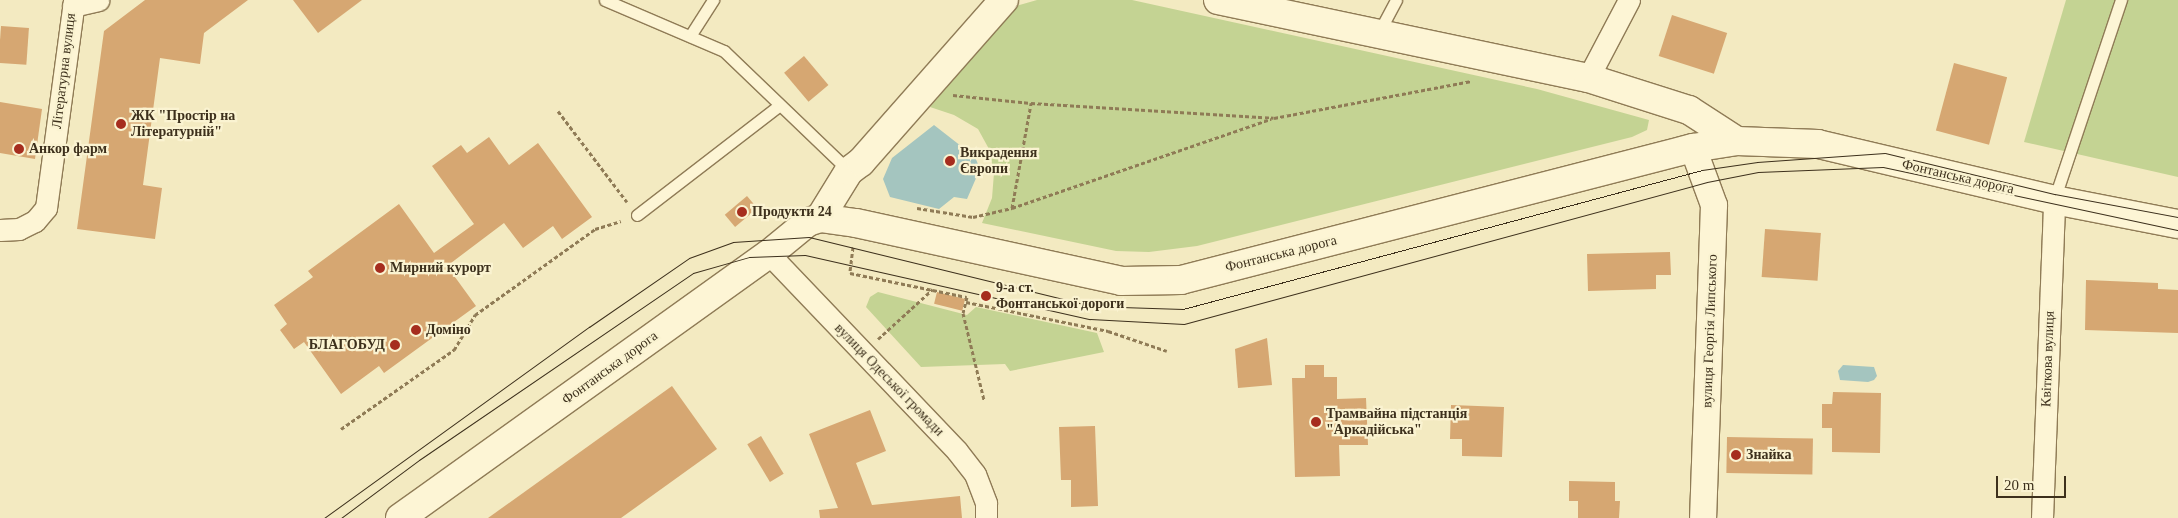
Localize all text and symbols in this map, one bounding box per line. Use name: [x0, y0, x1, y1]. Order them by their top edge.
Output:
street label: Літературна вулиця: [49, 12, 79, 130]
place label: ЖК "Простір на Літературній": [131, 108, 235, 140]
marker: ЖК "Простір на Літературній": [115, 118, 127, 130]
place label: Анкор фарм: [29, 141, 107, 157]
marker: Анкор фарм: [13, 143, 25, 155]
place label: Викрадення Європи: [960, 145, 1037, 178]
marker: Викрадення Європи: [944, 155, 956, 167]
street label: Фонтанська дорога: [1900, 156, 2016, 198]
place label: Продукти 24: [752, 204, 832, 220]
marker: Продукти 24: [736, 206, 748, 218]
street label: Фонтанська дорога: [1223, 232, 1339, 276]
street label: вулиця Георгія Липського: [1699, 254, 1721, 408]
place label: Мирний курорт: [390, 260, 491, 276]
marker: Мирний курорт: [374, 262, 386, 274]
place label: 9-а ст. Фонтанської дороги: [996, 280, 1124, 312]
marker: 9-а ст. Фонтанської дороги: [980, 290, 992, 302]
street label: Квіткова вулиця: [2038, 311, 2058, 407]
street label: вулиця Одеської громади: [831, 320, 947, 440]
place label: Доміно: [426, 322, 471, 338]
marker: Доміно: [410, 324, 422, 336]
street label: Фонтанська дорога: [559, 328, 661, 408]
place label: БЛАГОБУД: [309, 337, 385, 353]
marker: БЛАГОБУД: [389, 339, 401, 351]
place label: Трамвайна підстанція "Аркадійська": [1326, 406, 1467, 438]
marker: Трамвайна підстанція "Аркадійська": [1310, 416, 1322, 428]
place label: Знайка: [1746, 447, 1791, 463]
marker: Знайка: [1730, 449, 1742, 461]
scale bar: [1998, 466, 2068, 498]
text: 20 m: [2004, 477, 2034, 493]

